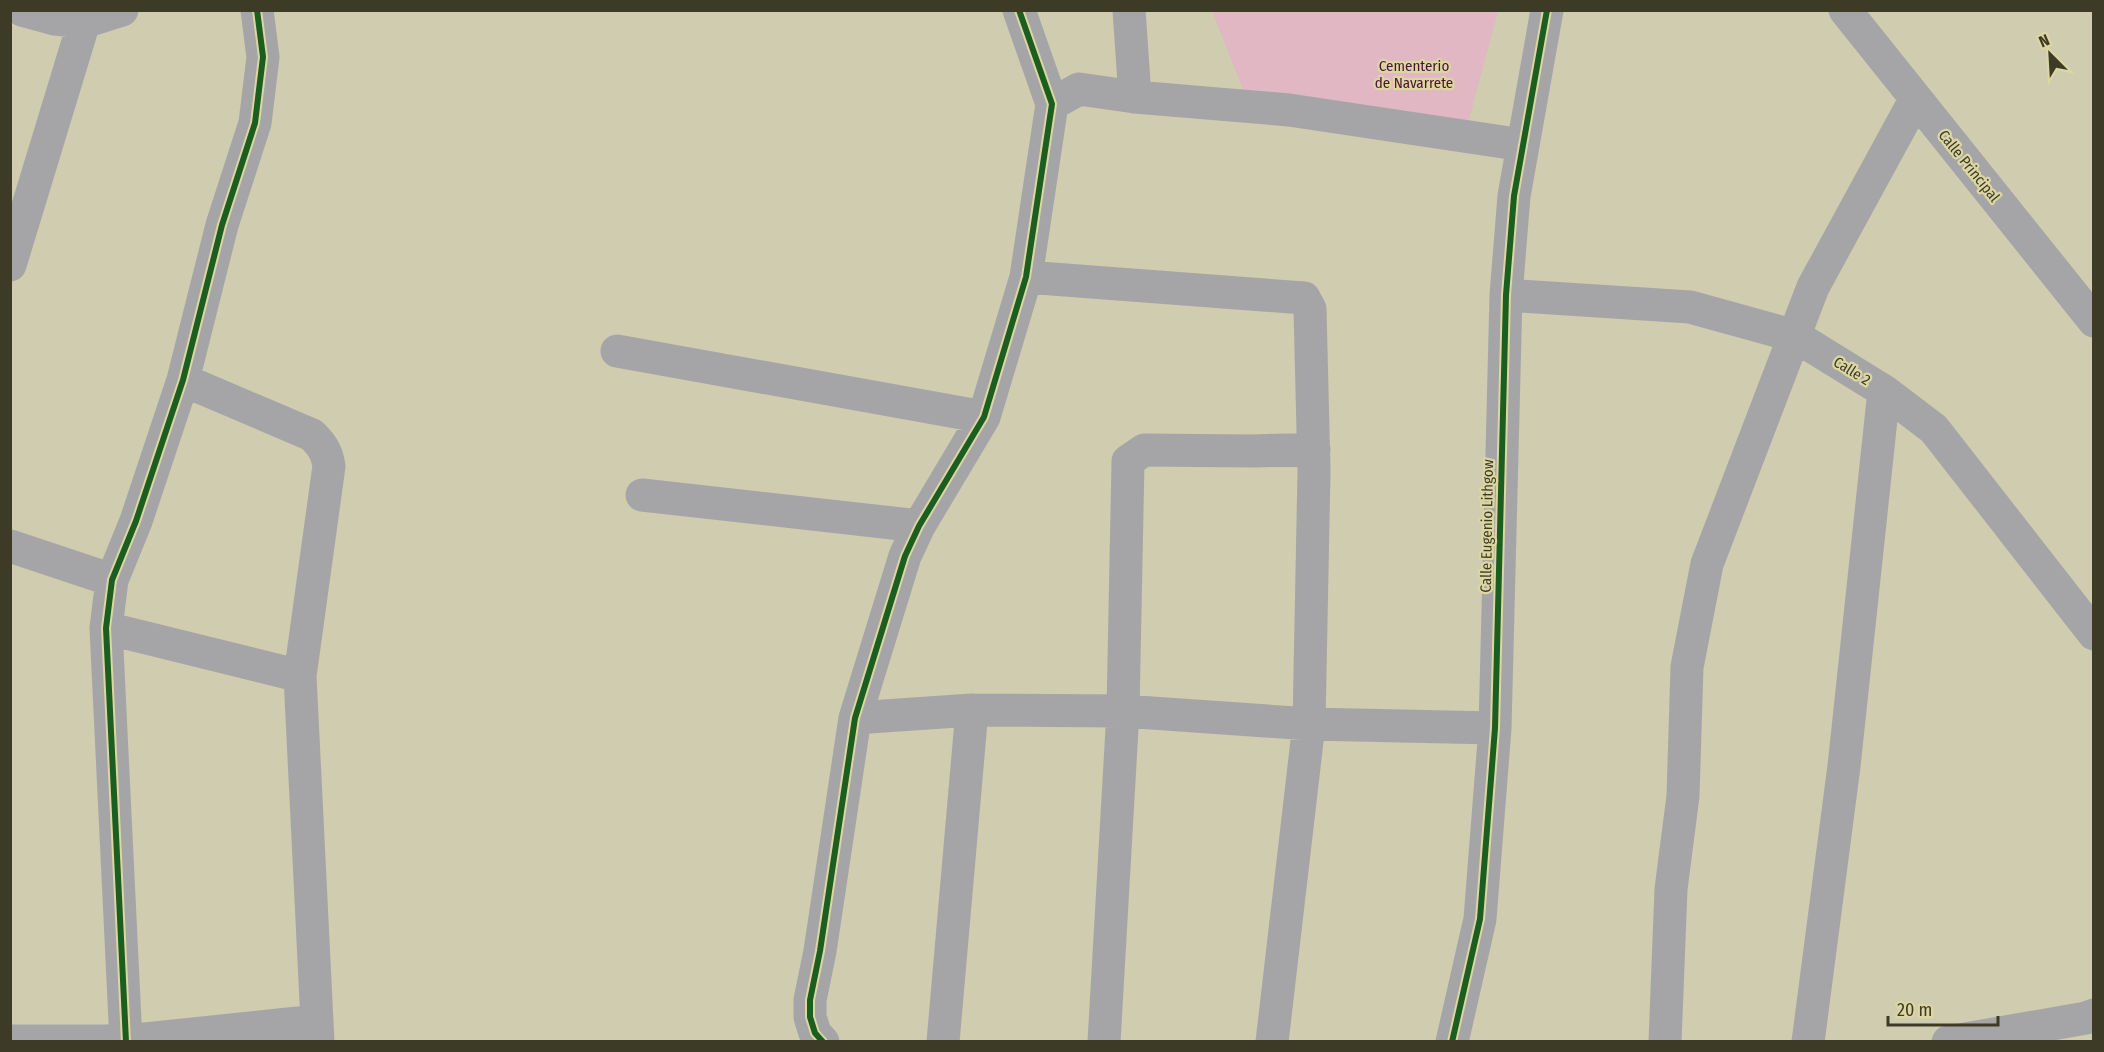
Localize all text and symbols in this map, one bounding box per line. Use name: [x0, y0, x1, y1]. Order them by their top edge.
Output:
north arrow: [2020, 24, 2080, 84]
text: N: [2036, 30, 2052, 51]
park label: Cementerio de Navarrete: [1375, 57, 1453, 92]
street label: Calle Principal: [1935, 126, 2003, 206]
street label: Calle 2: [1830, 353, 1874, 389]
street label: Calle Eugenio Lithgow: [1477, 459, 1497, 593]
scale bar: [1888, 989, 1998, 1027]
text: 20 m: [1897, 999, 1932, 1021]

